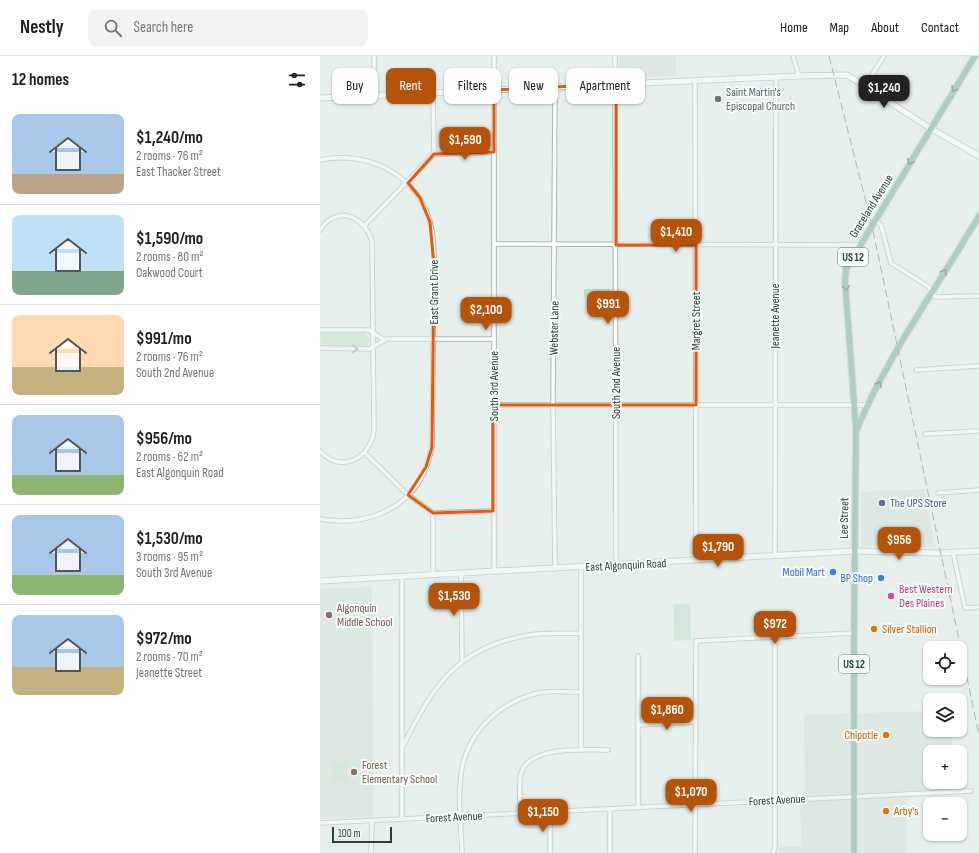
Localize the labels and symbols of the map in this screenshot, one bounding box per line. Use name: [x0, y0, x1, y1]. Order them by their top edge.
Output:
pin: $1,240: [851, 75, 917, 109]
place label: Saint Martin's Episcopal Church: [726, 85, 795, 114]
one-way arrow: [952, 85, 959, 92]
marker: Saint Martin's Episcopal Church: [713, 94, 723, 104]
pin: $1,590: [432, 127, 498, 161]
one-way arrow: [908, 158, 915, 165]
street label: Graceland Avenue: [846, 172, 897, 241]
pin: $1,410: [643, 219, 709, 253]
road number: US 12: [838, 248, 868, 266]
street label: East Grant Drive: [427, 259, 442, 324]
one-way arrow: [940, 269, 947, 276]
street label: Jeanette Avenue: [768, 283, 783, 350]
one-way arrow: [841, 285, 850, 291]
pin: $991: [584, 291, 632, 325]
street label: Margret Street: [689, 291, 704, 350]
pin: $2,100: [453, 297, 519, 331]
street label: Webster Lane: [547, 300, 562, 355]
one-way arrow: [352, 345, 358, 353]
street label: South 2nd Avenue: [609, 347, 624, 419]
street label: South 3rd Avenue: [487, 351, 502, 421]
one-way arrow: [875, 381, 882, 388]
place label: The UPS Store: [890, 496, 947, 511]
street label: Lee Street: [837, 497, 852, 539]
marker: The UPS Store: [877, 498, 887, 508]
pin: $956: [875, 527, 923, 561]
pin: $1,790: [685, 534, 751, 568]
street label: East Algonquin Road: [585, 556, 667, 575]
place label: Mobil Mart: [783, 565, 825, 580]
marker: Mobil Mart: [828, 567, 838, 577]
place label: BP Shop: [840, 571, 873, 586]
marker: BP Shop: [876, 573, 886, 583]
place label: Best Western Des Plaines: [899, 582, 953, 611]
pin: $1,530: [421, 583, 487, 617]
marker: Best Western Des Plaines: [886, 591, 896, 601]
place label: Algonquin Middle School: [336, 601, 393, 630]
marker: Algonquin Middle School: [324, 610, 334, 620]
pin: $972: [751, 611, 799, 645]
place label: Silver Stallion: [882, 622, 937, 637]
marker: Silver Stallion: [869, 624, 879, 634]
road number: US 12: [839, 655, 869, 673]
pin: $1,860: [634, 697, 700, 731]
place label: Chipotle: [844, 728, 878, 743]
marker: Chipotle: [881, 730, 891, 740]
place label: Forest Elementary School: [362, 758, 437, 787]
marker: Forest Elementary School: [349, 767, 359, 777]
pin: $1,070: [658, 779, 724, 813]
street label: Forest Avenue: [748, 792, 806, 809]
pin: $1,150: [510, 799, 576, 833]
place label: Arby's: [893, 804, 919, 819]
marker: Arby's: [881, 806, 891, 816]
street label: Forest Avenue: [425, 809, 483, 826]
scale bar: [332, 825, 392, 844]

